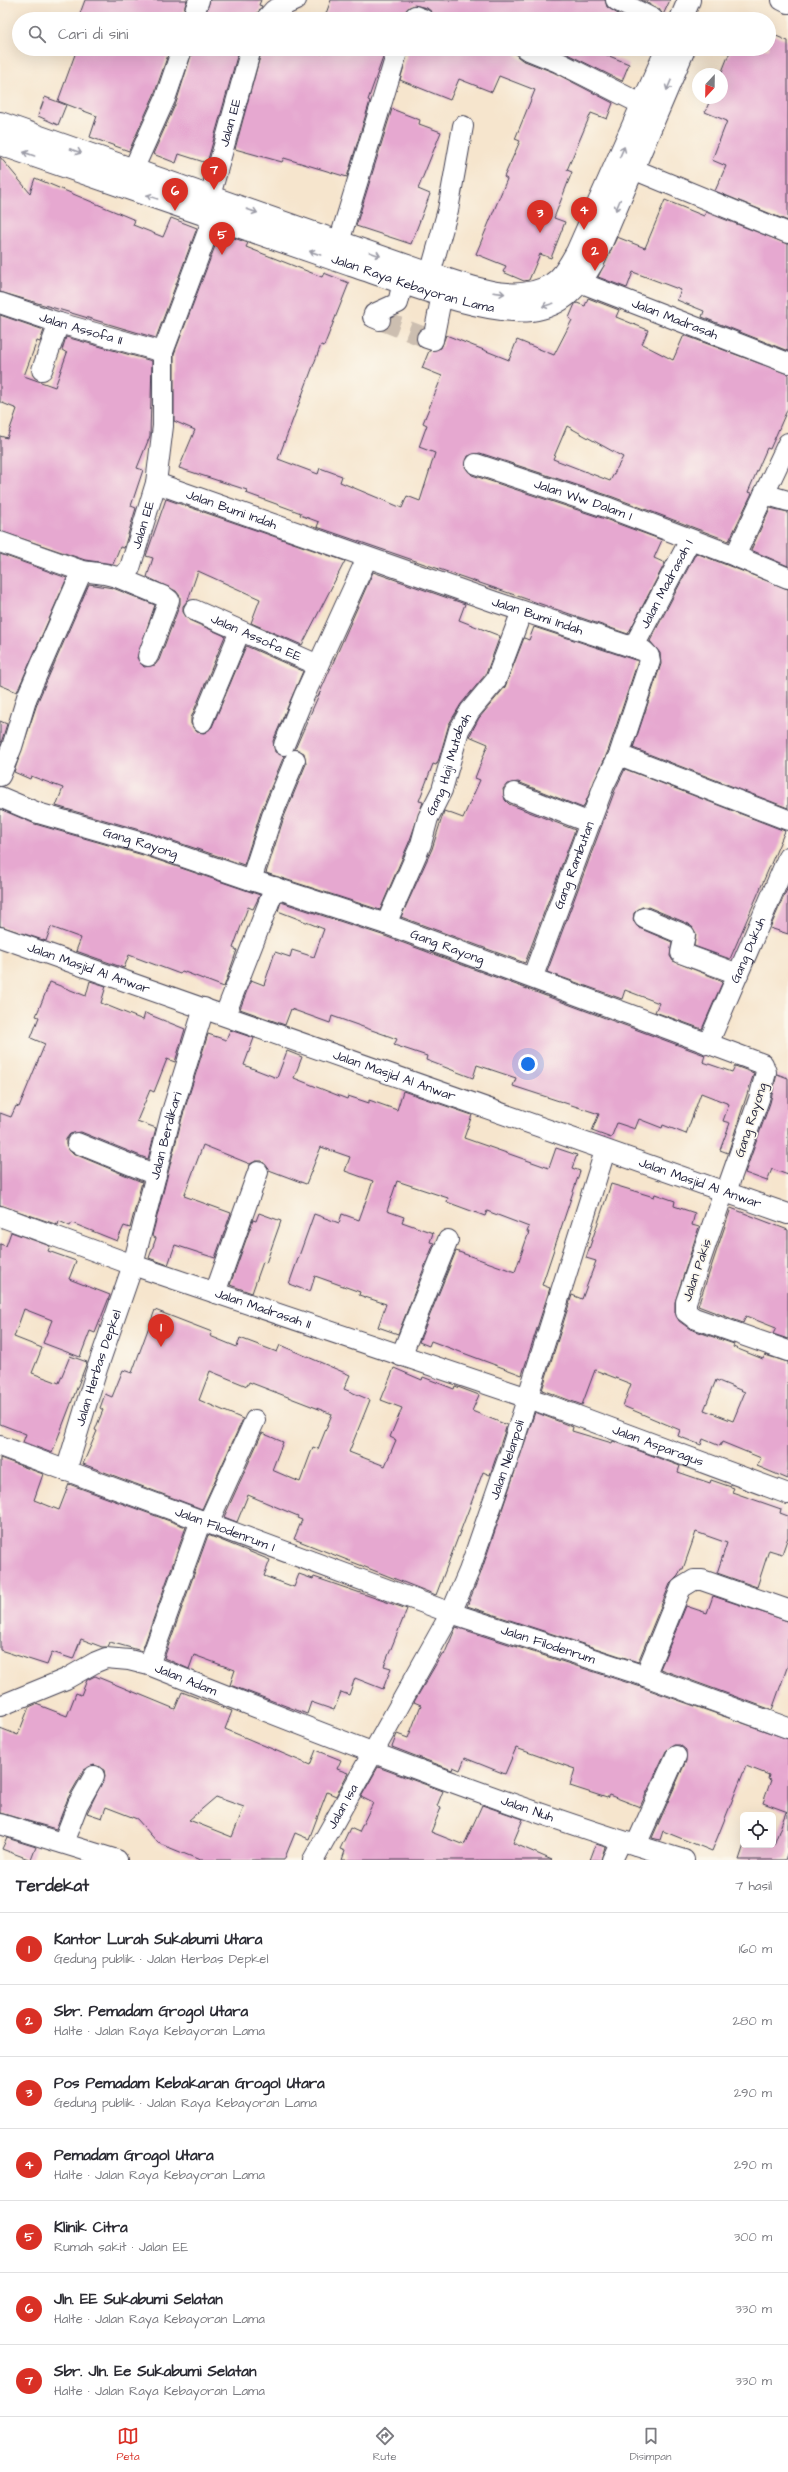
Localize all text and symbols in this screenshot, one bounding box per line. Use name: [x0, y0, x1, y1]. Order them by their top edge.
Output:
search box: [12, 12, 776, 56]
icon: search: [26, 23, 48, 45]
text: Cari di sini: [58, 24, 128, 45]
north arrow: [692, 68, 728, 104]
one-way arrow: [664, 78, 672, 90]
street label: Jalan EE: [215, 96, 246, 149]
one-way arrow: [70, 147, 82, 155]
one-way arrow: [619, 147, 626, 159]
one-way arrow: [24, 150, 36, 158]
pin: 7: [201, 157, 227, 190]
pin: 6: [162, 178, 188, 211]
one-way arrow: [146, 193, 159, 200]
pin: 4: [571, 197, 597, 230]
one-way arrow: [614, 198, 621, 210]
pin: 3: [527, 200, 553, 233]
one-way arrow: [246, 208, 259, 215]
pin: 5: [209, 222, 235, 255]
pin: 2: [582, 238, 608, 271]
one-way arrow: [309, 248, 321, 256]
street label: Jalan Raya Kebayoran Lama: [329, 250, 496, 317]
one-way arrow: [368, 251, 380, 259]
one-way arrow: [492, 289, 505, 296]
street label: Jalan Madrasah: [629, 294, 721, 344]
one-way arrow: [541, 302, 554, 309]
street label: Jalan Assofa II: [37, 308, 125, 349]
street label: Jalan Ww Dalam I: [532, 475, 635, 525]
street label: Jalan Bumi Indah: [184, 485, 280, 534]
street label: Jalan EE: [127, 499, 159, 551]
street label: Jalan Madrasah I: [636, 536, 698, 632]
street label: Jalan Bumi Indah: [489, 593, 586, 640]
street label: Jalan Assofa EE: [208, 610, 305, 666]
street label: Gang Haji Mutabah: [422, 709, 476, 819]
street label: Gang Rambutan: [550, 818, 599, 912]
street label: Gang Rayong: [101, 823, 181, 864]
street label: Gang Dukuh: [726, 914, 770, 986]
street label: Gang Rayong: [408, 925, 487, 970]
street label: Jalan Masjid Al Anwar: [25, 938, 152, 998]
street label: Jalan Masjid Al Anwar: [331, 1046, 458, 1105]
your location: [518, 1054, 538, 1074]
street label: Gang Rayong: [730, 1080, 773, 1160]
street label: Jalan Berdikari: [146, 1090, 187, 1181]
street label: Jalan Masjid Al Anwar: [636, 1153, 764, 1213]
street label: Jalan Pakis: [678, 1236, 716, 1304]
street label: Jalan Madrasah II: [213, 1284, 314, 1333]
street label: Jalan Herbas Depkel: [71, 1307, 126, 1428]
pin: 1: [148, 1314, 174, 1347]
street label: Jalan Nelanpoli: [485, 1418, 529, 1502]
street label: Jalan Asparagus: [610, 1421, 707, 1471]
street label: Jalan Filodenrum I: [172, 1503, 278, 1556]
street label: Jalan Filodenrum: [499, 1621, 598, 1669]
street label: Jalan Adam: [152, 1659, 221, 1700]
street label: Jalan Isa: [323, 1781, 363, 1833]
street label: Jalan Nuh: [498, 1791, 557, 1827]
map controls: [740, 1812, 776, 1848]
button: locate: [740, 1812, 776, 1848]
text: Terdekat: [16, 1874, 89, 1898]
text: 7 hasil: [735, 1877, 772, 1895]
text: Kantor Lurah Sukabumi Utara: [54, 1929, 262, 1950]
text: 1: [28, 1940, 30, 1958]
text: 160 m: [739, 1940, 772, 1958]
text: Gedung publik · Jalan Herbas Depkel: [54, 1950, 268, 1968]
text: Sbr. Pemadam Grogol Utara: [54, 2001, 248, 2022]
text: 2: [25, 2012, 33, 2030]
text: 280 m: [733, 2012, 772, 2030]
text: Halte · Jalan Raya Kebayoran Lama: [54, 2022, 265, 2040]
text: Pos Pemadam Kebakaran Grogol Utara: [54, 2073, 325, 2094]
text: 3: [26, 2084, 32, 2102]
text: 290 m: [734, 2084, 772, 2102]
text: Gedung publik · Jalan Raya Kebayoran Lama: [54, 2094, 317, 2112]
text: Pemadam Grogol Utara: [54, 2145, 214, 2166]
text: 4: [25, 2156, 33, 2174]
text: 290 m: [734, 2156, 772, 2174]
text: Halte · Jalan Raya Kebayoran Lama: [54, 2166, 265, 2184]
text: Klinik Citra: [54, 2217, 128, 2238]
text: 5: [24, 2228, 34, 2246]
text: 300 m: [734, 2228, 772, 2246]
text: Rumah sakit · Jalan EE: [54, 2238, 188, 2256]
text: Jln. EE Sukabumi Selatan: [54, 2289, 223, 2310]
text: 6: [25, 2300, 33, 2318]
text: 330 m: [735, 2300, 772, 2318]
text: Halte · Jalan Raya Kebayoran Lama: [54, 2310, 265, 2328]
text: Sbr. Jln. Ee Sukabumi Selatan: [54, 2361, 256, 2382]
text: 7: [25, 2372, 33, 2390]
text: 330 m: [735, 2372, 772, 2390]
text: Halte · Jalan Raya Kebayoran Lama: [54, 2382, 265, 2400]
tab: Peta: [117, 2425, 140, 2464]
tab: Rute: [373, 2425, 397, 2464]
tab: Disimpan: [630, 2425, 671, 2464]

